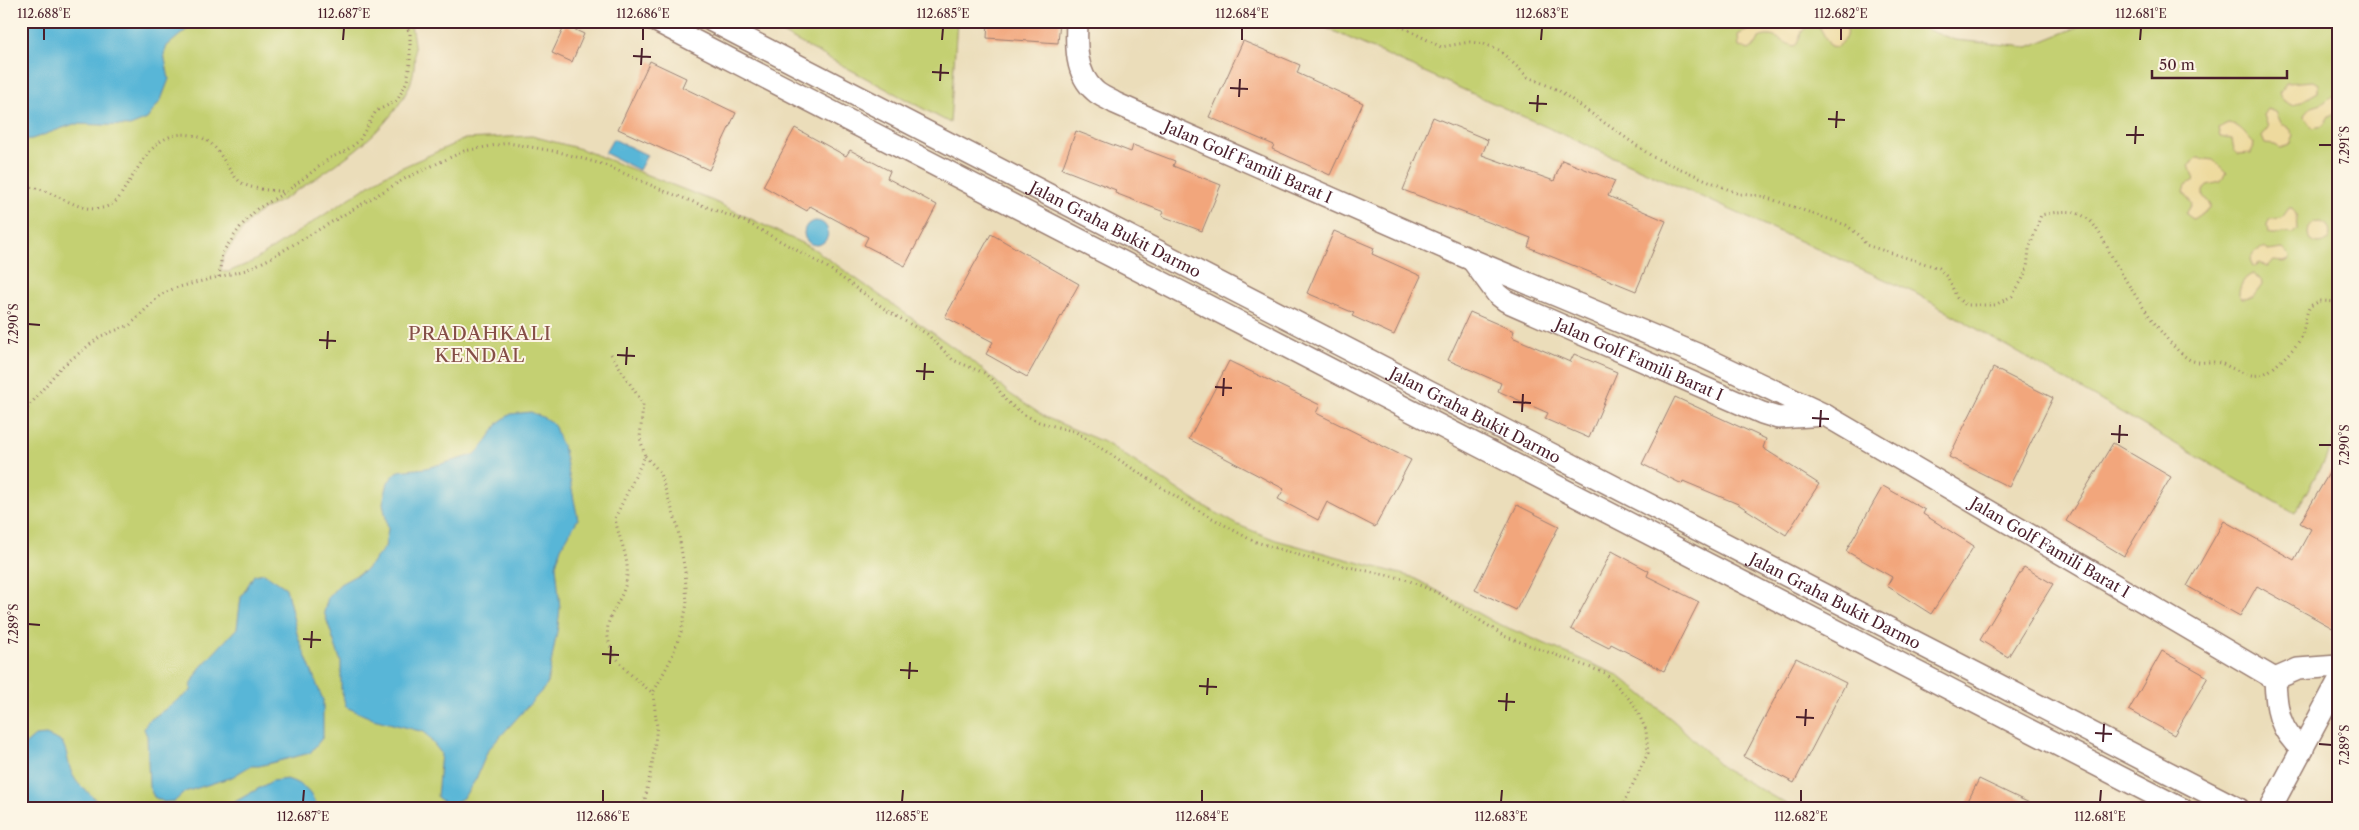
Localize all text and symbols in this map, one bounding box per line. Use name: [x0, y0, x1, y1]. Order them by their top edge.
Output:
text: 112.688°E: [17, 6, 71, 21]
text: 112.687°E: [318, 6, 370, 21]
text: 112.686°E: [616, 6, 670, 21]
text: 112.685°E: [916, 6, 970, 21]
text: 112.684°E: [1215, 6, 1269, 21]
text: 112.683°E: [1515, 6, 1569, 21]
text: 112.682°E: [1814, 6, 1868, 21]
text: 112.681°E: [2115, 6, 2167, 21]
scale bar: [2152, 48, 2286, 80]
text: 50 m: [2159, 55, 2195, 74]
street label: Jalan Golf Famili Barat I: [1158, 115, 1335, 207]
text: 7.291°S: [2337, 126, 2352, 164]
street label: Jalan Graha Bukit Darmo: [1024, 175, 1205, 282]
text: 7.290°S: [6, 303, 21, 345]
street label: Jalan Golf Famili Barat I: [1549, 313, 1726, 405]
district label: PRADAHKALI KENDAL: [408, 322, 552, 367]
street label: Jalan Graha Bukit Darmo: [1384, 361, 1565, 467]
text: 7.290°S: [2337, 424, 2352, 466]
street label: Jalan Golf Famili Barat I: [1964, 491, 2134, 602]
street label: Jalan Graha Bukit Darmo: [1744, 547, 1924, 653]
text: 7.289°S: [6, 604, 21, 644]
text: 7.289°S: [2337, 725, 2352, 765]
text: 112.687°E: [277, 809, 329, 824]
text: 112.686°E: [576, 809, 630, 824]
text: 112.685°E: [875, 809, 929, 824]
text: 112.684°E: [1175, 809, 1229, 824]
text: 112.683°E: [1474, 809, 1528, 824]
text: 112.682°E: [1774, 809, 1828, 824]
text: 112.681°E: [2074, 809, 2126, 824]

